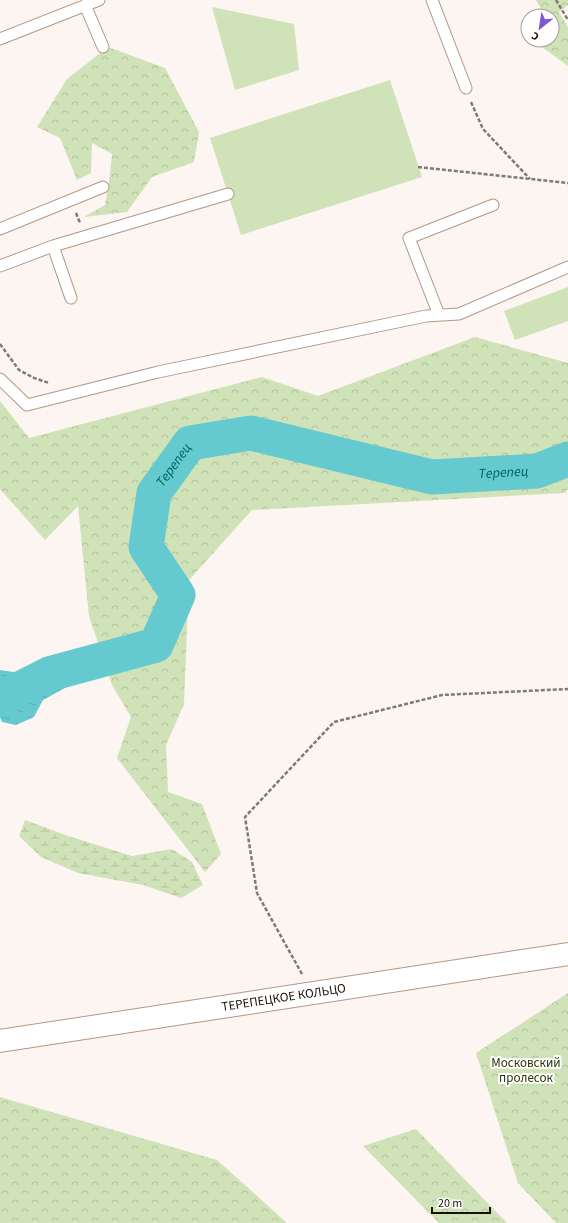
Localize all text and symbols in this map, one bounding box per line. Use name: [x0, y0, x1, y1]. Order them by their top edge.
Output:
north arrow: [520, 8, 560, 48]
text: С: [528, 28, 542, 44]
water label: Терепец: [151, 439, 197, 491]
water label: Терепец: [478, 462, 529, 484]
street label: ТЕРЕПЕЦКОЕ КОЛЬЦО: [220, 979, 347, 1016]
park label: Московский пролесок: [491, 1054, 561, 1087]
scale bar: [432, 1189, 490, 1215]
text: 20 m: [438, 1195, 462, 1212]

